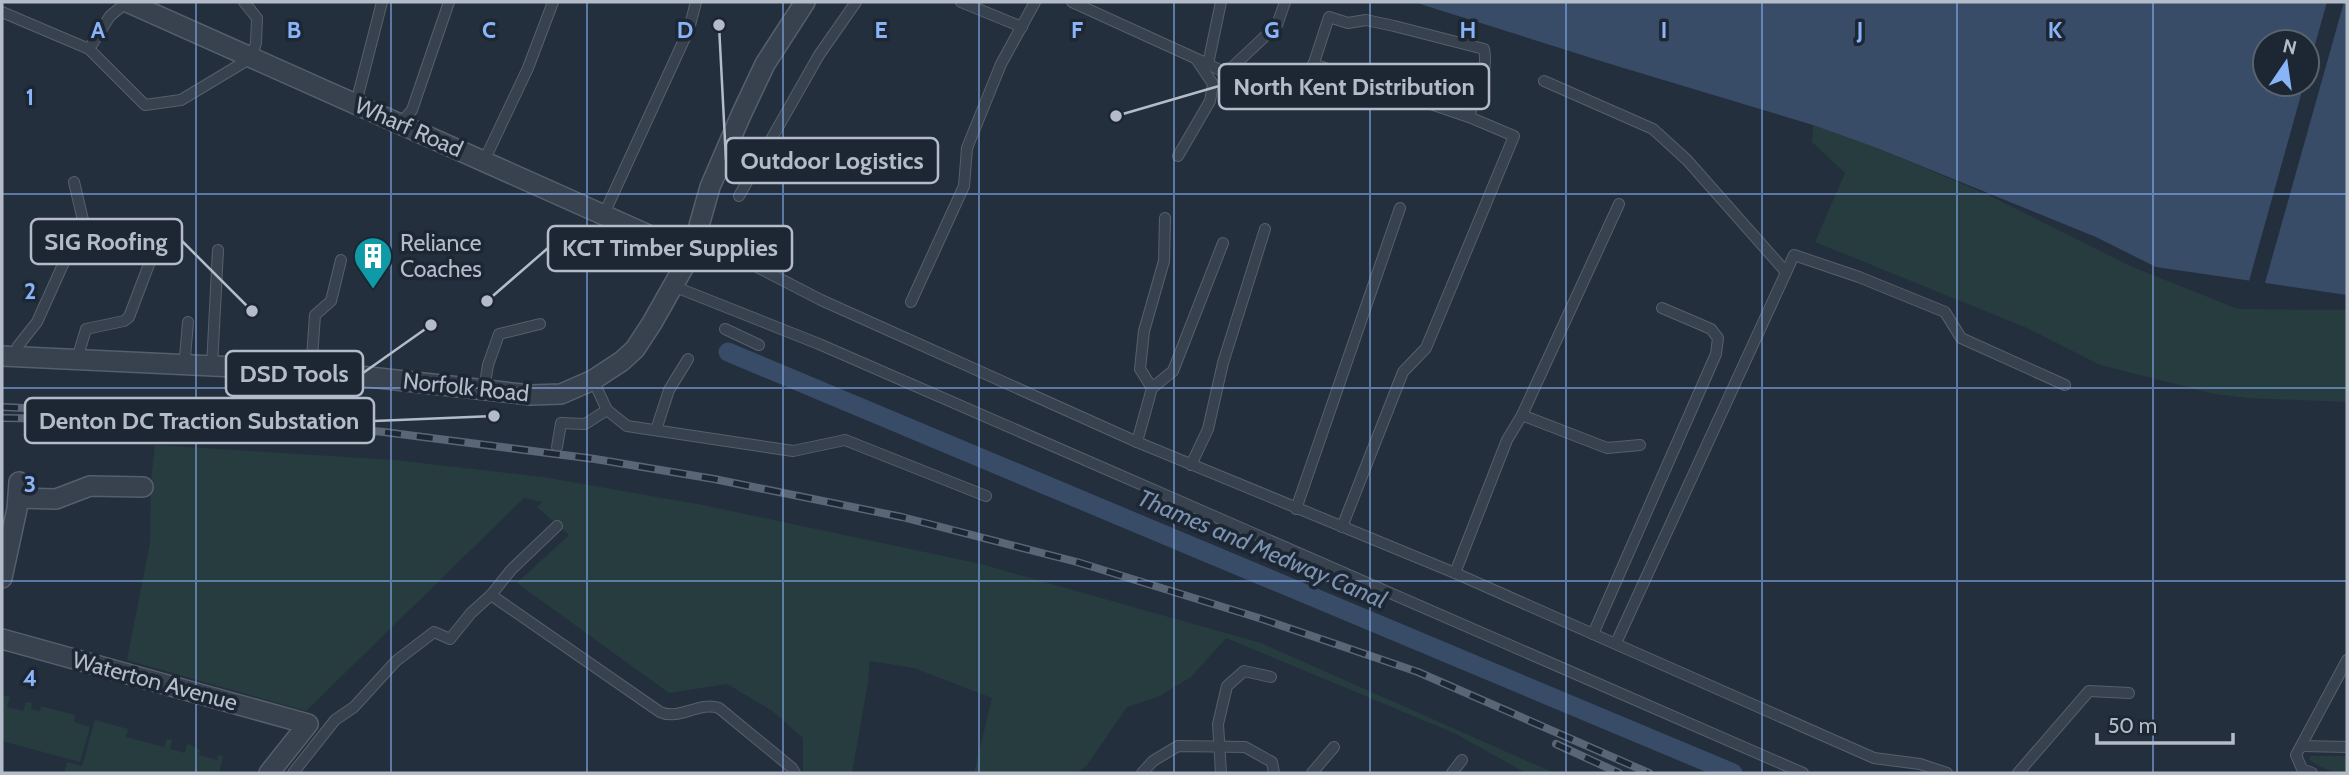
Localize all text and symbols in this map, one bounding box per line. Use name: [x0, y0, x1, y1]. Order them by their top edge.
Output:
text: A: [91, 16, 106, 44]
text: B: [287, 16, 301, 44]
text: C: [482, 16, 496, 44]
text: D: [677, 16, 693, 44]
text: E: [874, 16, 888, 44]
text: F: [1071, 16, 1083, 44]
text: G: [1264, 16, 1280, 44]
text: H: [1460, 16, 1476, 44]
text: I: [1661, 16, 1667, 44]
text: J: [1856, 16, 1863, 44]
text: K: [2048, 16, 2063, 44]
north arrow: [2251, 28, 2321, 98]
text: N: [2281, 34, 2299, 60]
callout: North Kent Distribution: [1219, 64, 1489, 109]
text: North Kent Distribution: [1233, 72, 1475, 101]
text: 1: [26, 83, 34, 111]
street label: Wharf Road: [351, 91, 467, 163]
callout: Outdoor Logistics: [726, 138, 938, 183]
text: Outdoor Logistics: [740, 146, 924, 175]
callout: SIG Roofing: [31, 219, 182, 264]
callout: KCT Timber Supplies: [548, 226, 792, 271]
text: SIG Roofing: [44, 227, 168, 256]
place label: Reliance Coaches: [400, 229, 482, 283]
text: KCT Timber Supplies: [562, 233, 778, 262]
building icon: Reliance Coaches: [352, 235, 394, 290]
text: 2: [24, 277, 36, 305]
callout: DSD Tools: [226, 351, 363, 396]
text: DSD Tools: [239, 359, 349, 388]
street label: Norfolk Road: [402, 366, 530, 408]
callout: Denton DC Traction Substation: [25, 398, 374, 443]
text: Denton DC Traction Substation: [39, 406, 359, 435]
text: 3: [24, 470, 36, 498]
water label: Thames and Medway Canal: [1133, 483, 1391, 614]
street label: Waterton Avenue: [69, 646, 241, 717]
text: 4: [23, 664, 37, 692]
scale bar: [2097, 702, 2234, 746]
text: 50 m: [2108, 713, 2157, 738]

